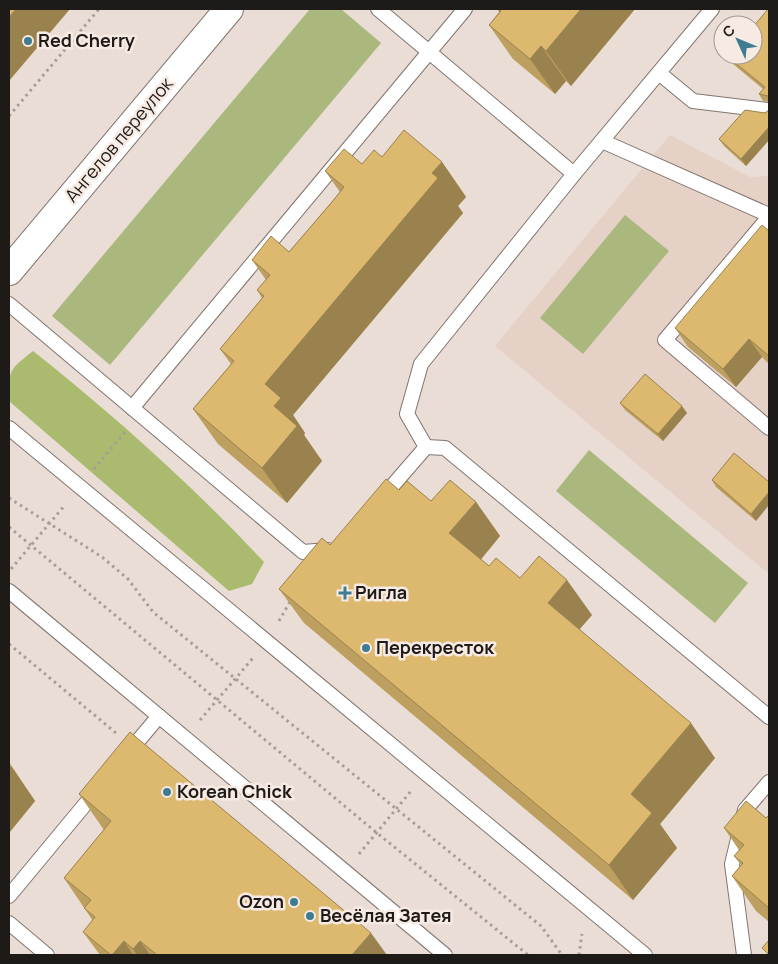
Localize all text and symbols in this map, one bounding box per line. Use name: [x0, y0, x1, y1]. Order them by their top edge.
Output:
north arrow: [713, 15, 763, 65]
text: С: [718, 20, 739, 41]
place label: Red Cherry: [38, 28, 135, 52]
marker: Red Cherry: [22, 35, 34, 47]
street label: Ангелов переулок: [59, 71, 178, 207]
place label: Ригла: [355, 580, 407, 604]
marker: Ригла: [339, 587, 351, 599]
place label: Перекресток: [376, 635, 495, 659]
marker: Перекресток: [360, 642, 372, 654]
place label: Korean Chick: [177, 779, 293, 803]
marker: Korean Chick: [161, 786, 173, 798]
place label: Ozon: [239, 889, 284, 913]
marker: Ozon: [288, 896, 300, 908]
place label: Весёлая Затея: [320, 903, 452, 927]
marker: Весёлая Затея: [304, 910, 316, 922]

